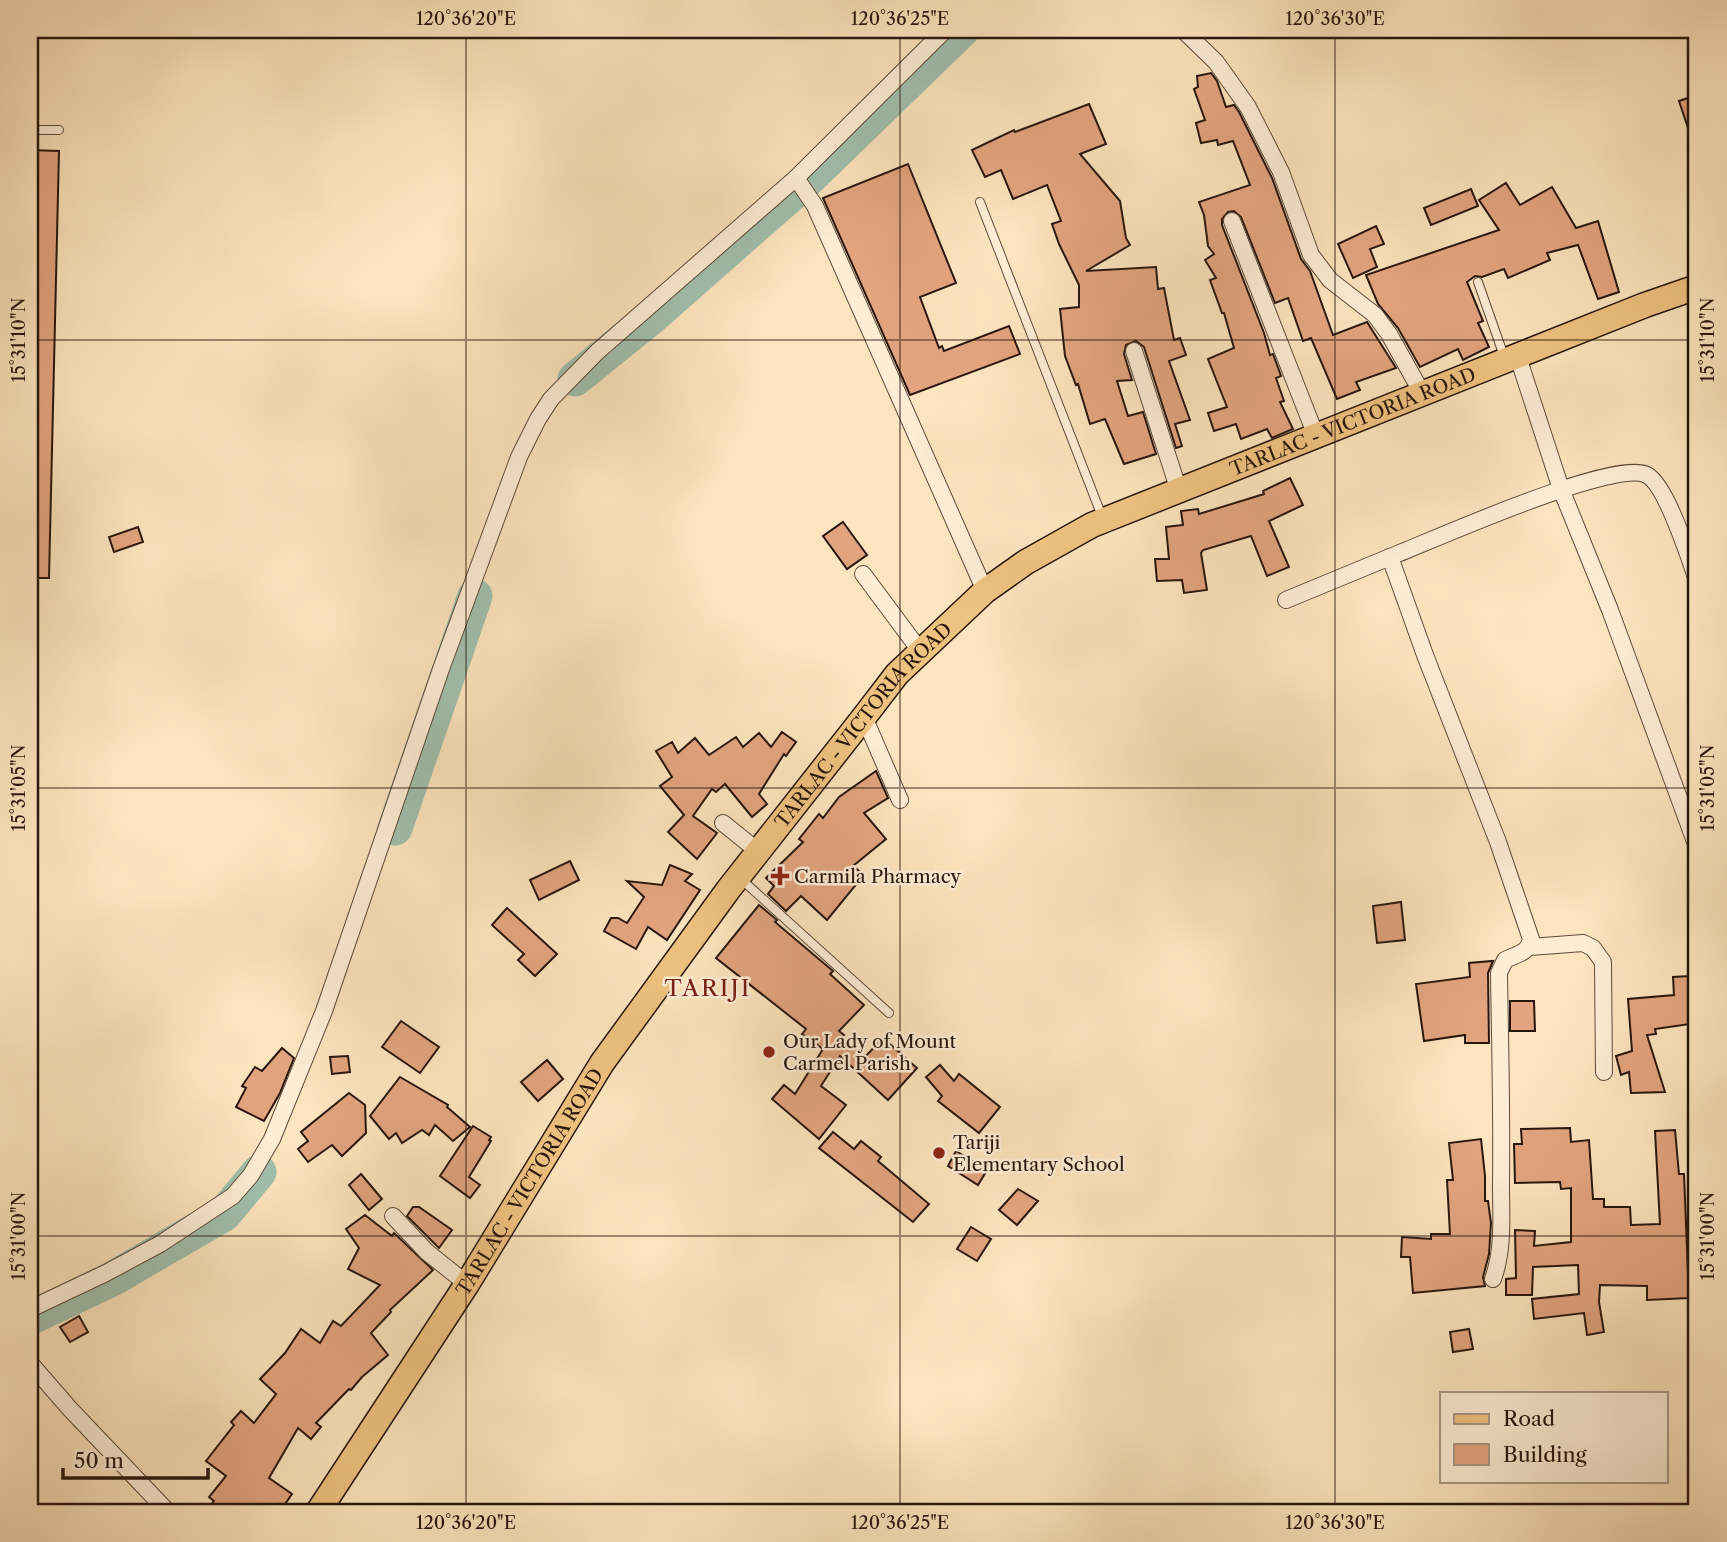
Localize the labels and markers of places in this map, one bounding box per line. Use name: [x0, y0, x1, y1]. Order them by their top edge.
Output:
place label: Carmila Pharmacy: [794, 865, 962, 888]
marker: Carmila Pharmacy: [772, 868, 788, 884]
place label: Our Lady of Mount Carmel Parish: [783, 1030, 957, 1075]
marker: Our Lady of Mount Carmel Parish: [761, 1044, 777, 1060]
place label: Tariji Elementary School: [953, 1131, 1125, 1176]
marker: Tariji Elementary School: [931, 1145, 947, 1161]

